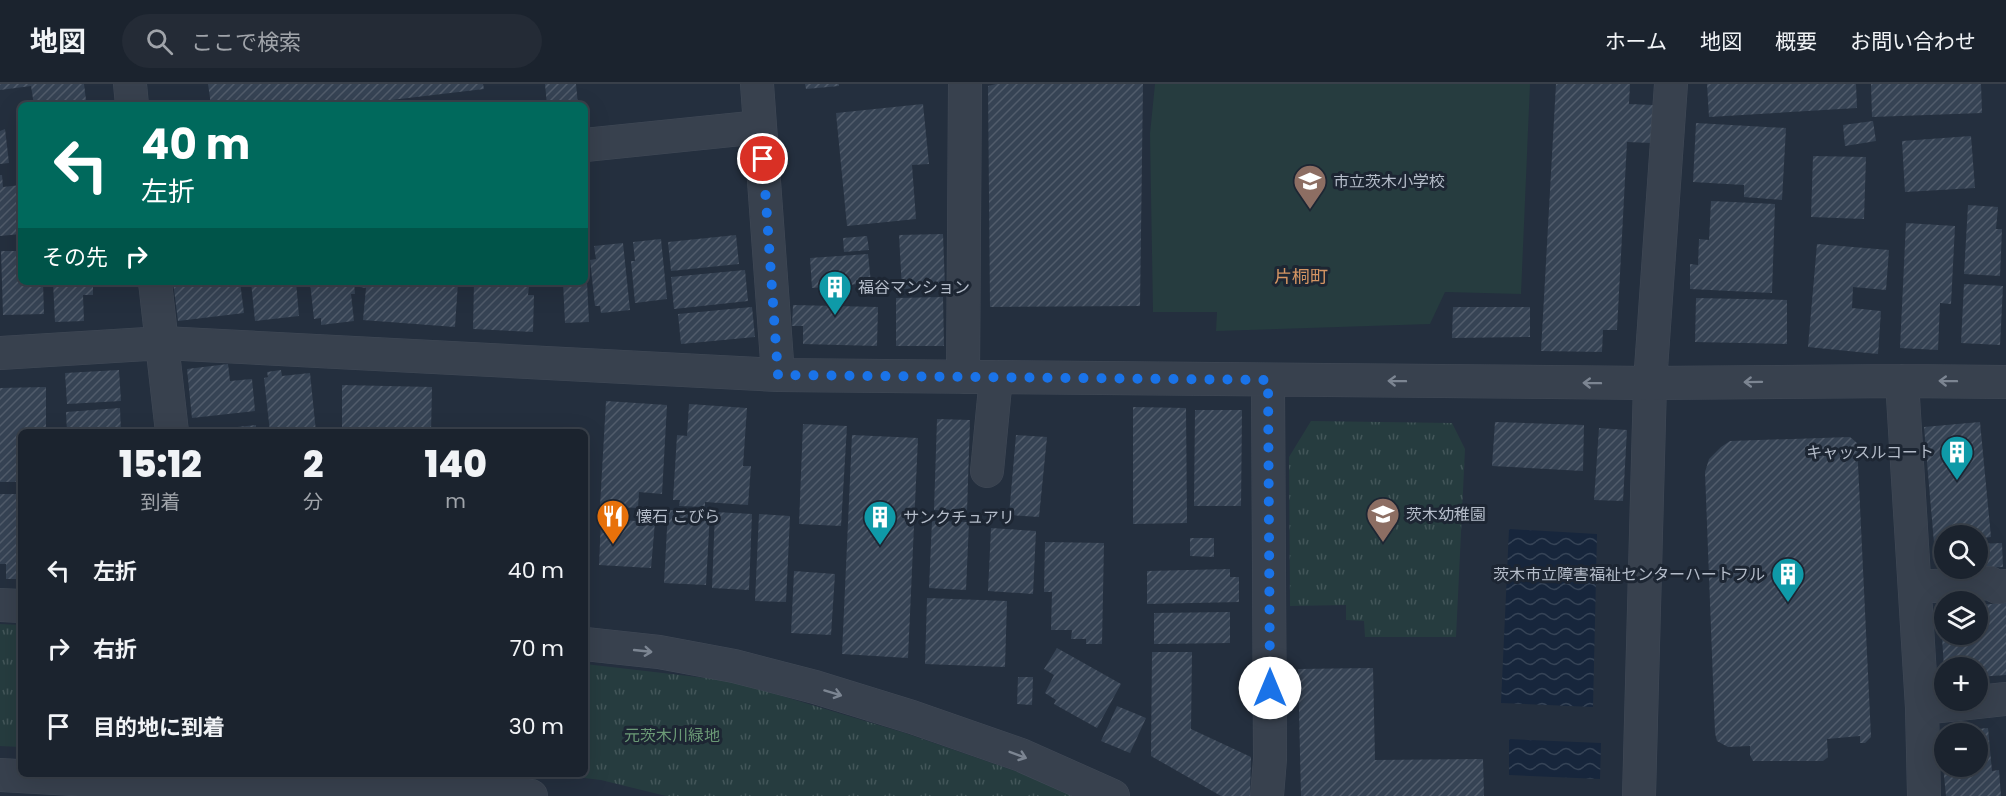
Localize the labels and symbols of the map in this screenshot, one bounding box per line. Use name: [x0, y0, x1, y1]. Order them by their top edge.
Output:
pin: [737, 133, 788, 184]
school or university icon: 市立茨木小学校: [1292, 163, 1328, 210]
place label: 市立茨木小学校: [1333, 170, 1445, 193]
district label: 片桐町: [1274, 264, 1328, 289]
building icon: 福谷マンション: [817, 269, 853, 316]
place label: 福谷マンション: [858, 276, 970, 299]
one-way arrow: [1388, 375, 1407, 387]
one-way arrow: [1938, 375, 1958, 387]
one-way arrow: [1743, 376, 1763, 388]
one-way arrow: [1582, 377, 1602, 389]
building icon: キャッスルコート: [1939, 434, 1975, 481]
place label: キャッスルコート: [1806, 441, 1934, 464]
school or university icon: 茨木幼稚園: [1365, 496, 1401, 543]
restaurant icon: 懐石 こびら: [595, 498, 631, 545]
building icon: サンクチュアリ: [862, 499, 898, 546]
place label: 茨木幼稚園: [1406, 503, 1486, 526]
place label: 懐石 こびら: [636, 505, 720, 528]
place label: サンクチュアリ: [903, 506, 1015, 529]
building icon: 茨木市立障害福祉センターハートフル: [1770, 556, 1806, 603]
place label: 茨木市立障害福祉センターハートフル: [1493, 563, 1765, 586]
one-way arrow: [633, 645, 653, 656]
position arrow: [1238, 656, 1302, 720]
one-way arrow: [823, 688, 842, 699]
park label: 元茨木川緑地: [624, 724, 720, 747]
one-way arrow: [1008, 750, 1027, 761]

